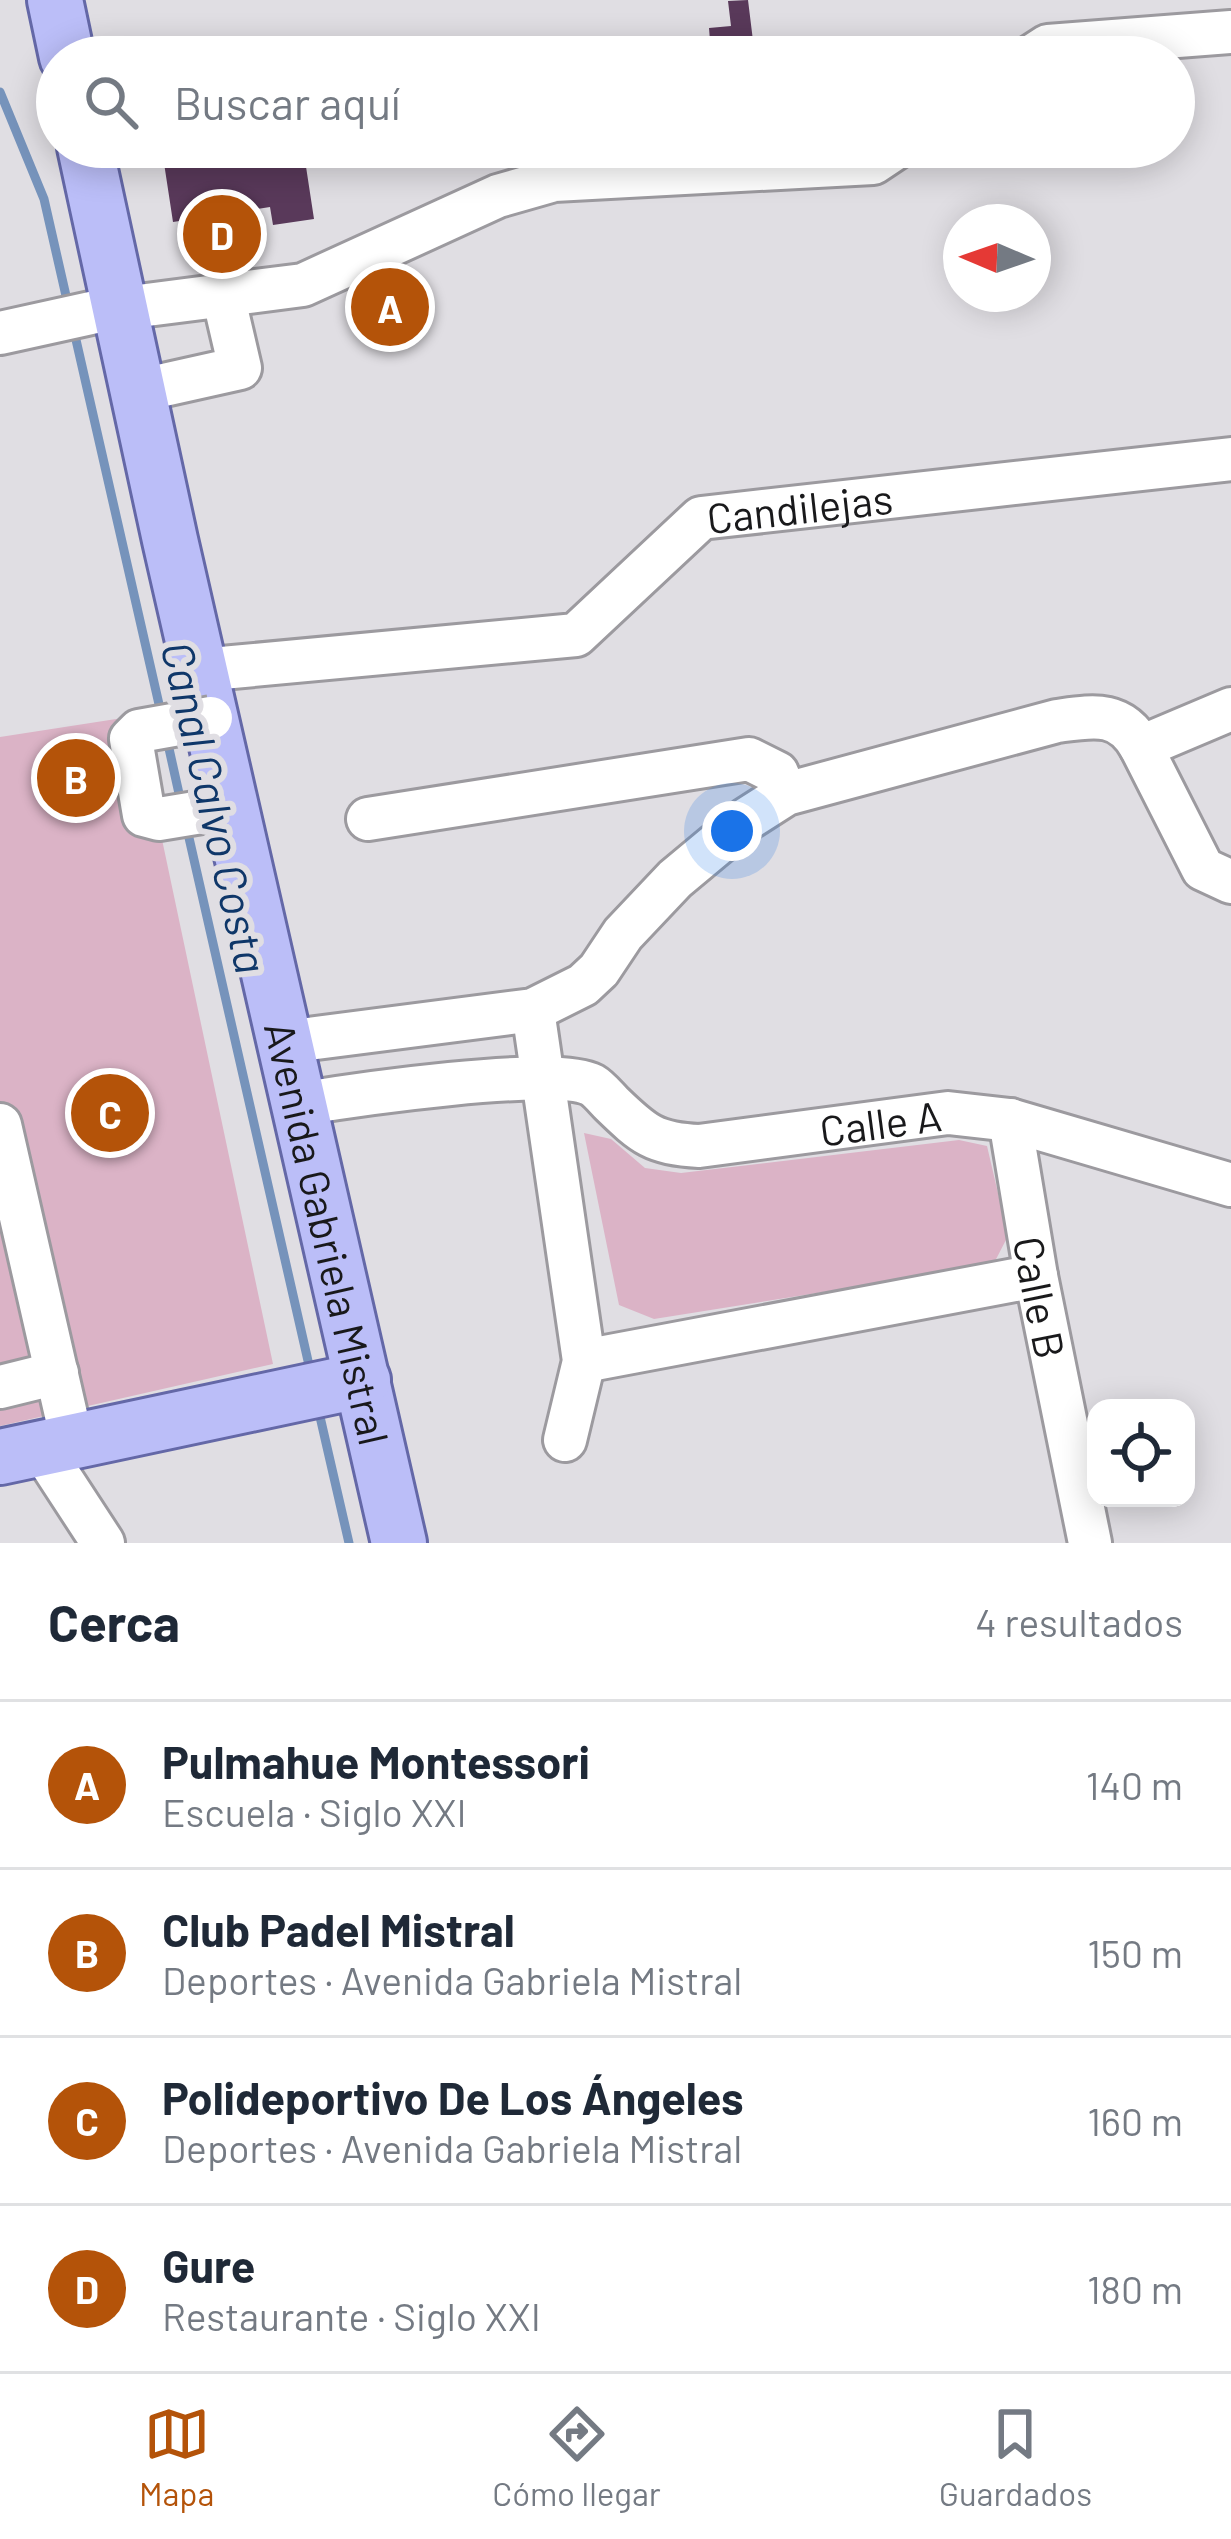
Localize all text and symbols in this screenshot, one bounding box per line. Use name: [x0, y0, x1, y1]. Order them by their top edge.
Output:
search box: [36, 36, 1195, 168]
icon: search: [78, 69, 144, 135]
text: Buscar aquí: [174, 75, 401, 129]
pin: D: [183, 189, 261, 279]
north arrow: [943, 204, 1051, 312]
pin: A: [351, 262, 429, 352]
street label: Candilejas: [704, 472, 895, 542]
water label: Canal Calvo Costa: [152, 636, 280, 978]
pin: B: [37, 733, 115, 823]
your location: [702, 801, 762, 861]
street label: Avenida Gabriela Mistral: [256, 1017, 401, 1449]
pin: C: [71, 1068, 149, 1158]
street label: Calle A: [817, 1089, 944, 1155]
street label: Calle B: [1005, 1233, 1077, 1363]
map controls: [1087, 1399, 1195, 1507]
button: locate: [1087, 1399, 1195, 1507]
text: Cerca: [48, 1591, 180, 1652]
text: 4 resultados: [975, 1598, 1183, 1645]
text: Pulmahue Montessori: [162, 1734, 590, 1788]
text: A: [74, 1761, 100, 1808]
text: 140 m: [1086, 1761, 1183, 1808]
text: Escuela · Siglo XXI: [162, 1788, 467, 1835]
text: Club Padel Mistral: [162, 1902, 515, 1956]
text: B: [75, 1929, 99, 1976]
text: 150 m: [1087, 1929, 1183, 1976]
text: Deportes · Avenida Gabriela Mistral: [162, 1956, 742, 2003]
text: Polideportivo De Los Ángeles: [162, 2070, 744, 2124]
text: C: [75, 2097, 99, 2144]
text: 160 m: [1087, 2097, 1183, 2144]
text: Deportes · Avenida Gabriela Mistral: [162, 2124, 742, 2171]
text: Gure: [162, 2238, 255, 2292]
text: D: [75, 2265, 99, 2312]
text: 180 m: [1087, 2265, 1183, 2312]
text: Restaurante · Siglo XXI: [162, 2292, 541, 2339]
tab: Mapa: [139, 2401, 214, 2513]
tab: Cómo llegar: [492, 2401, 661, 2513]
tab: Guardados: [939, 2401, 1092, 2513]

